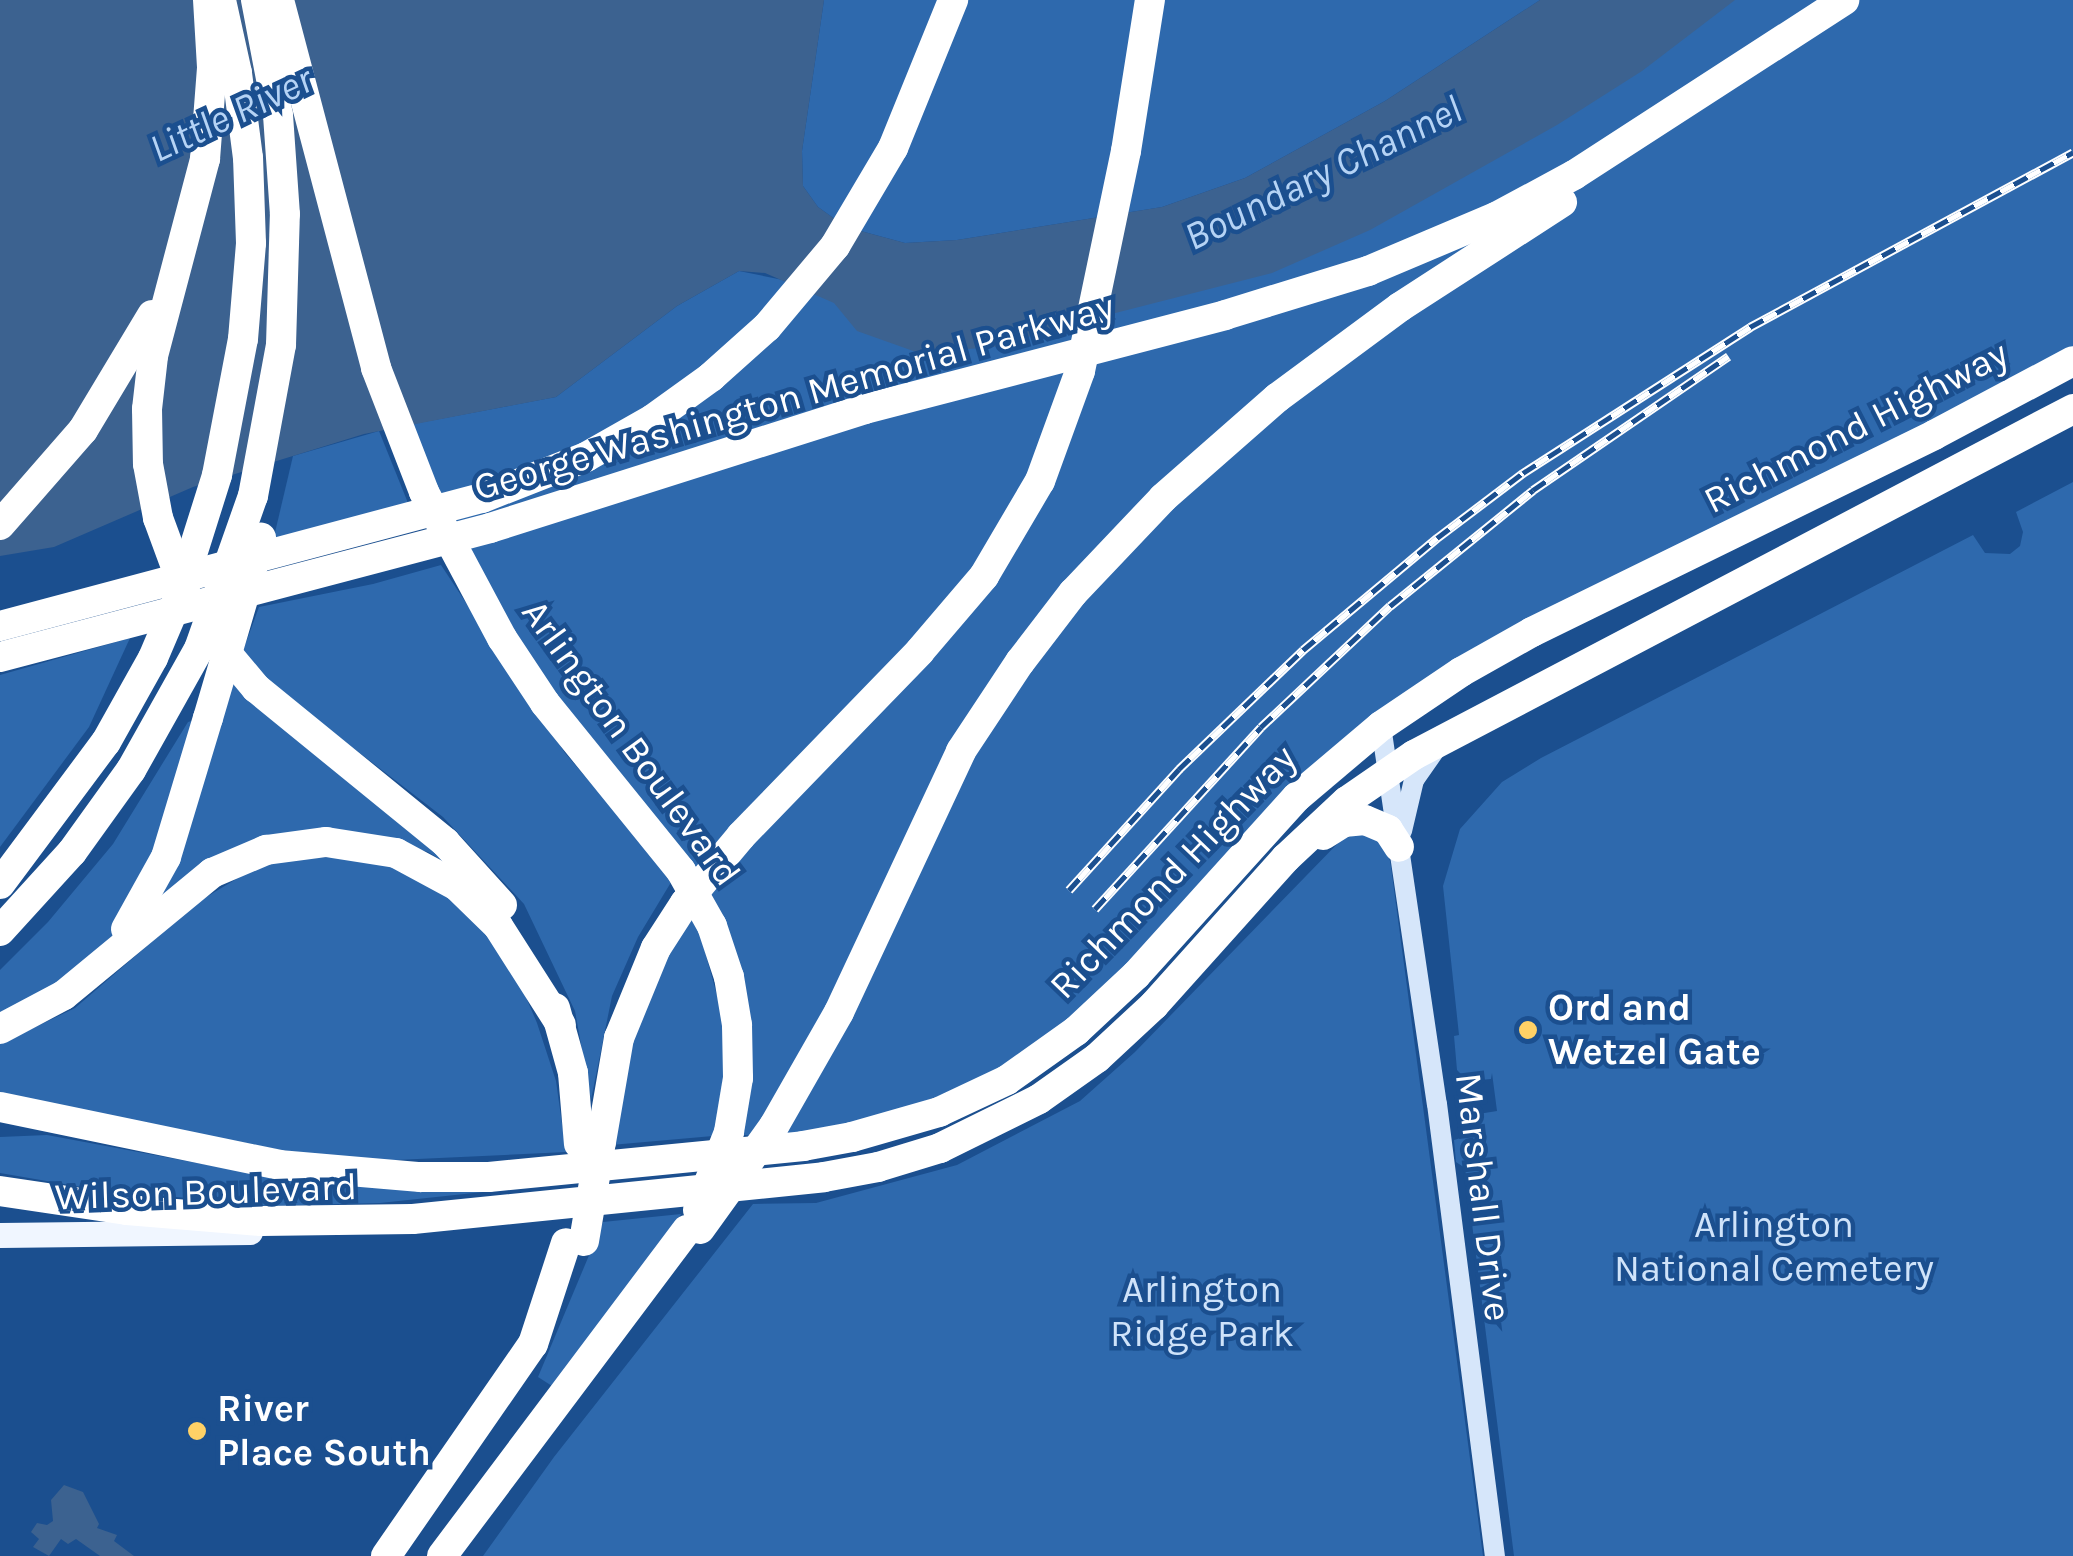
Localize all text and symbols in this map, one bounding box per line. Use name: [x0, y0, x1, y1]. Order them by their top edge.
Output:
water label: Little River: [142, 55, 320, 173]
water label: Boundary Channel: [1176, 85, 1470, 261]
street label: George Washington Memorial Parkway: [469, 284, 1119, 510]
street label: Richmond Highway: [1696, 331, 2016, 523]
street label: Arlington Boulevard: [512, 591, 750, 895]
street label: Richmond Highway: [1040, 736, 1306, 1008]
place label: Ord and Wetzel Gate: [1548, 985, 1761, 1074]
marker: Ord and Wetzel Gate: [1517, 1019, 1539, 1041]
street label: Marshall Drive: [1445, 1070, 1521, 1324]
street label: Wilson Boulevard: [54, 1164, 358, 1220]
park label: Arlington National Cemetery: [1614, 1202, 1934, 1292]
park label: Arlington Ridge Park: [1110, 1267, 1294, 1356]
place label: River Place South: [217, 1386, 431, 1476]
marker: River Place South: [186, 1420, 208, 1442]

